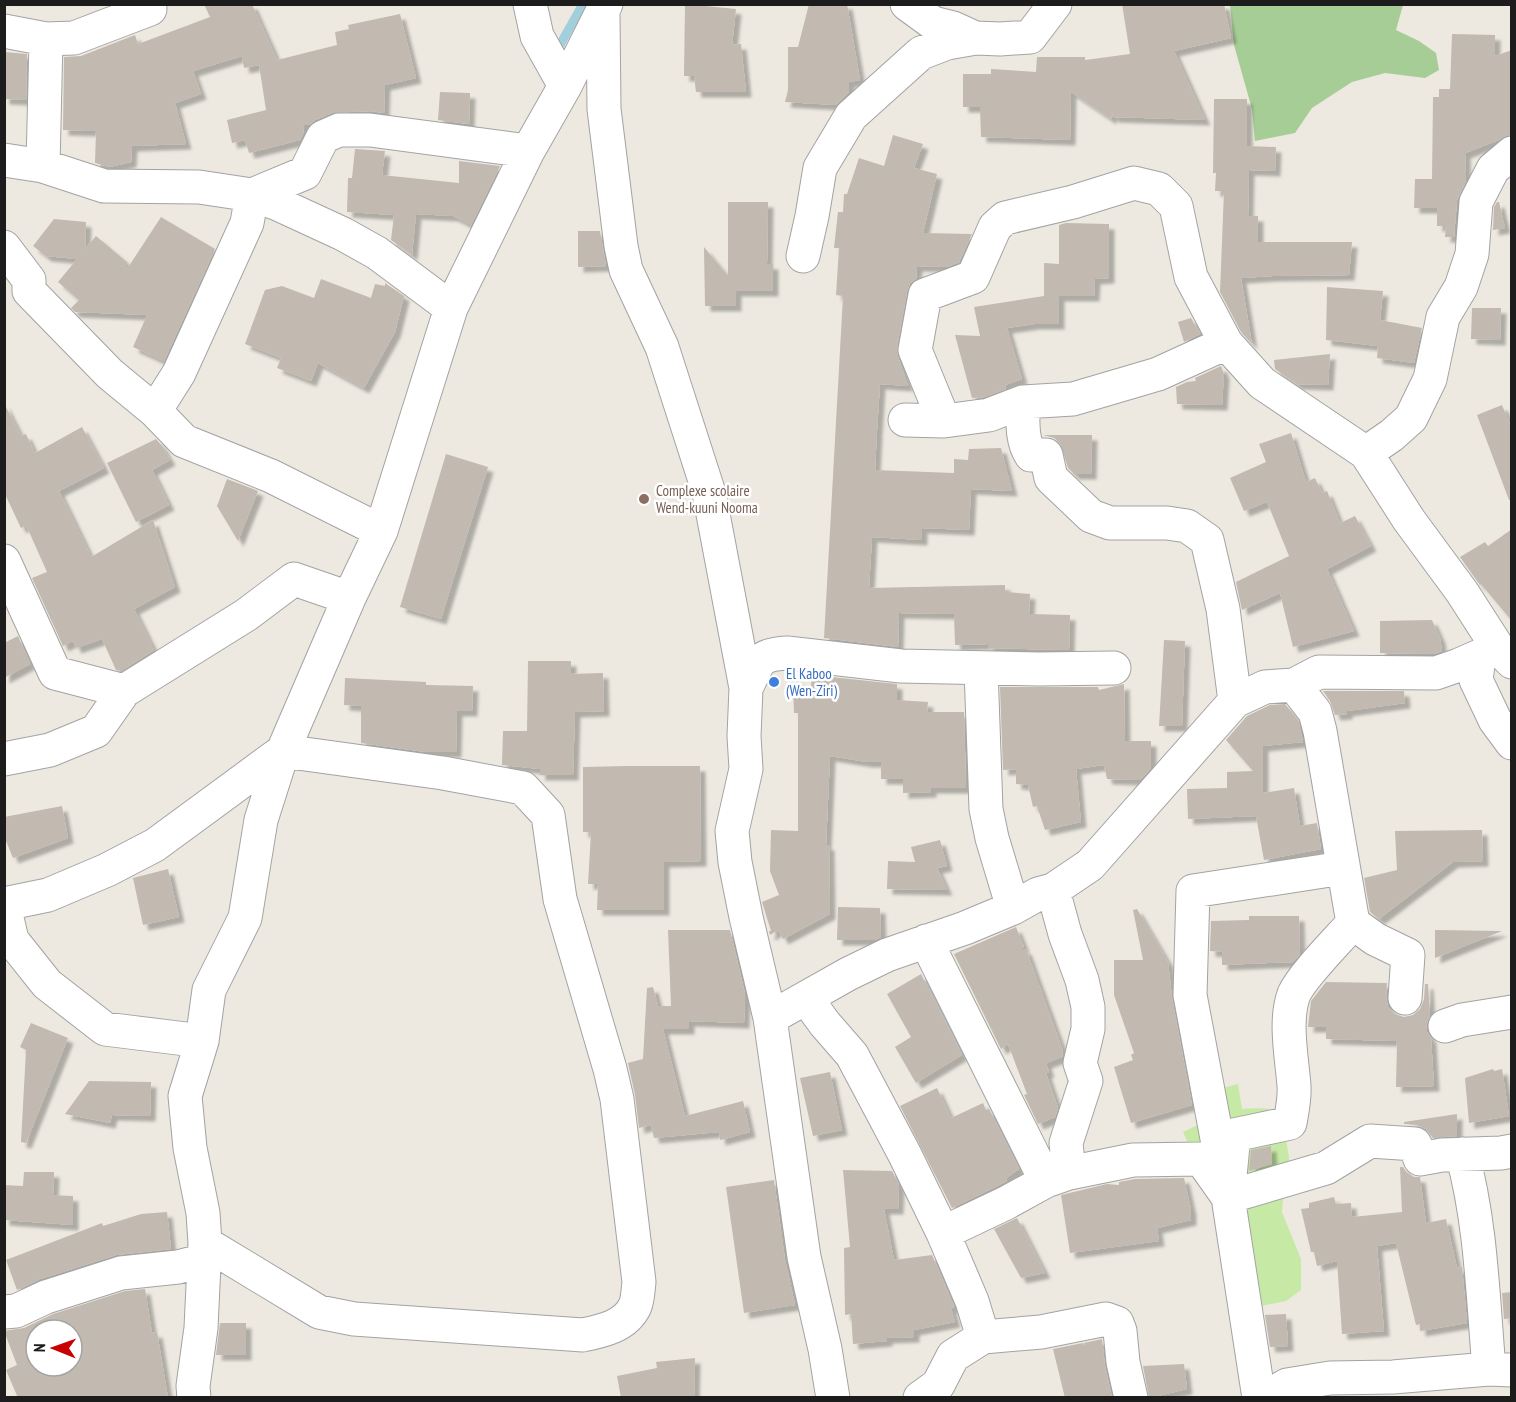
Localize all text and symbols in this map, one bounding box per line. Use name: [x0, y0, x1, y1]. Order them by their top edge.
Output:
place label: Complexe scolaire Wend-kuuni Nooma: [656, 481, 758, 517]
marker: Complexe scolaire Wend-kuuni Nooma: [637, 492, 651, 506]
place label: El Kaboo (Wen-Ziri): [786, 664, 837, 700]
marker: El Kaboo (Wen-Ziri): [767, 675, 781, 689]
north arrow: [24, 1318, 84, 1378]
text: N: [29, 1343, 49, 1352]

